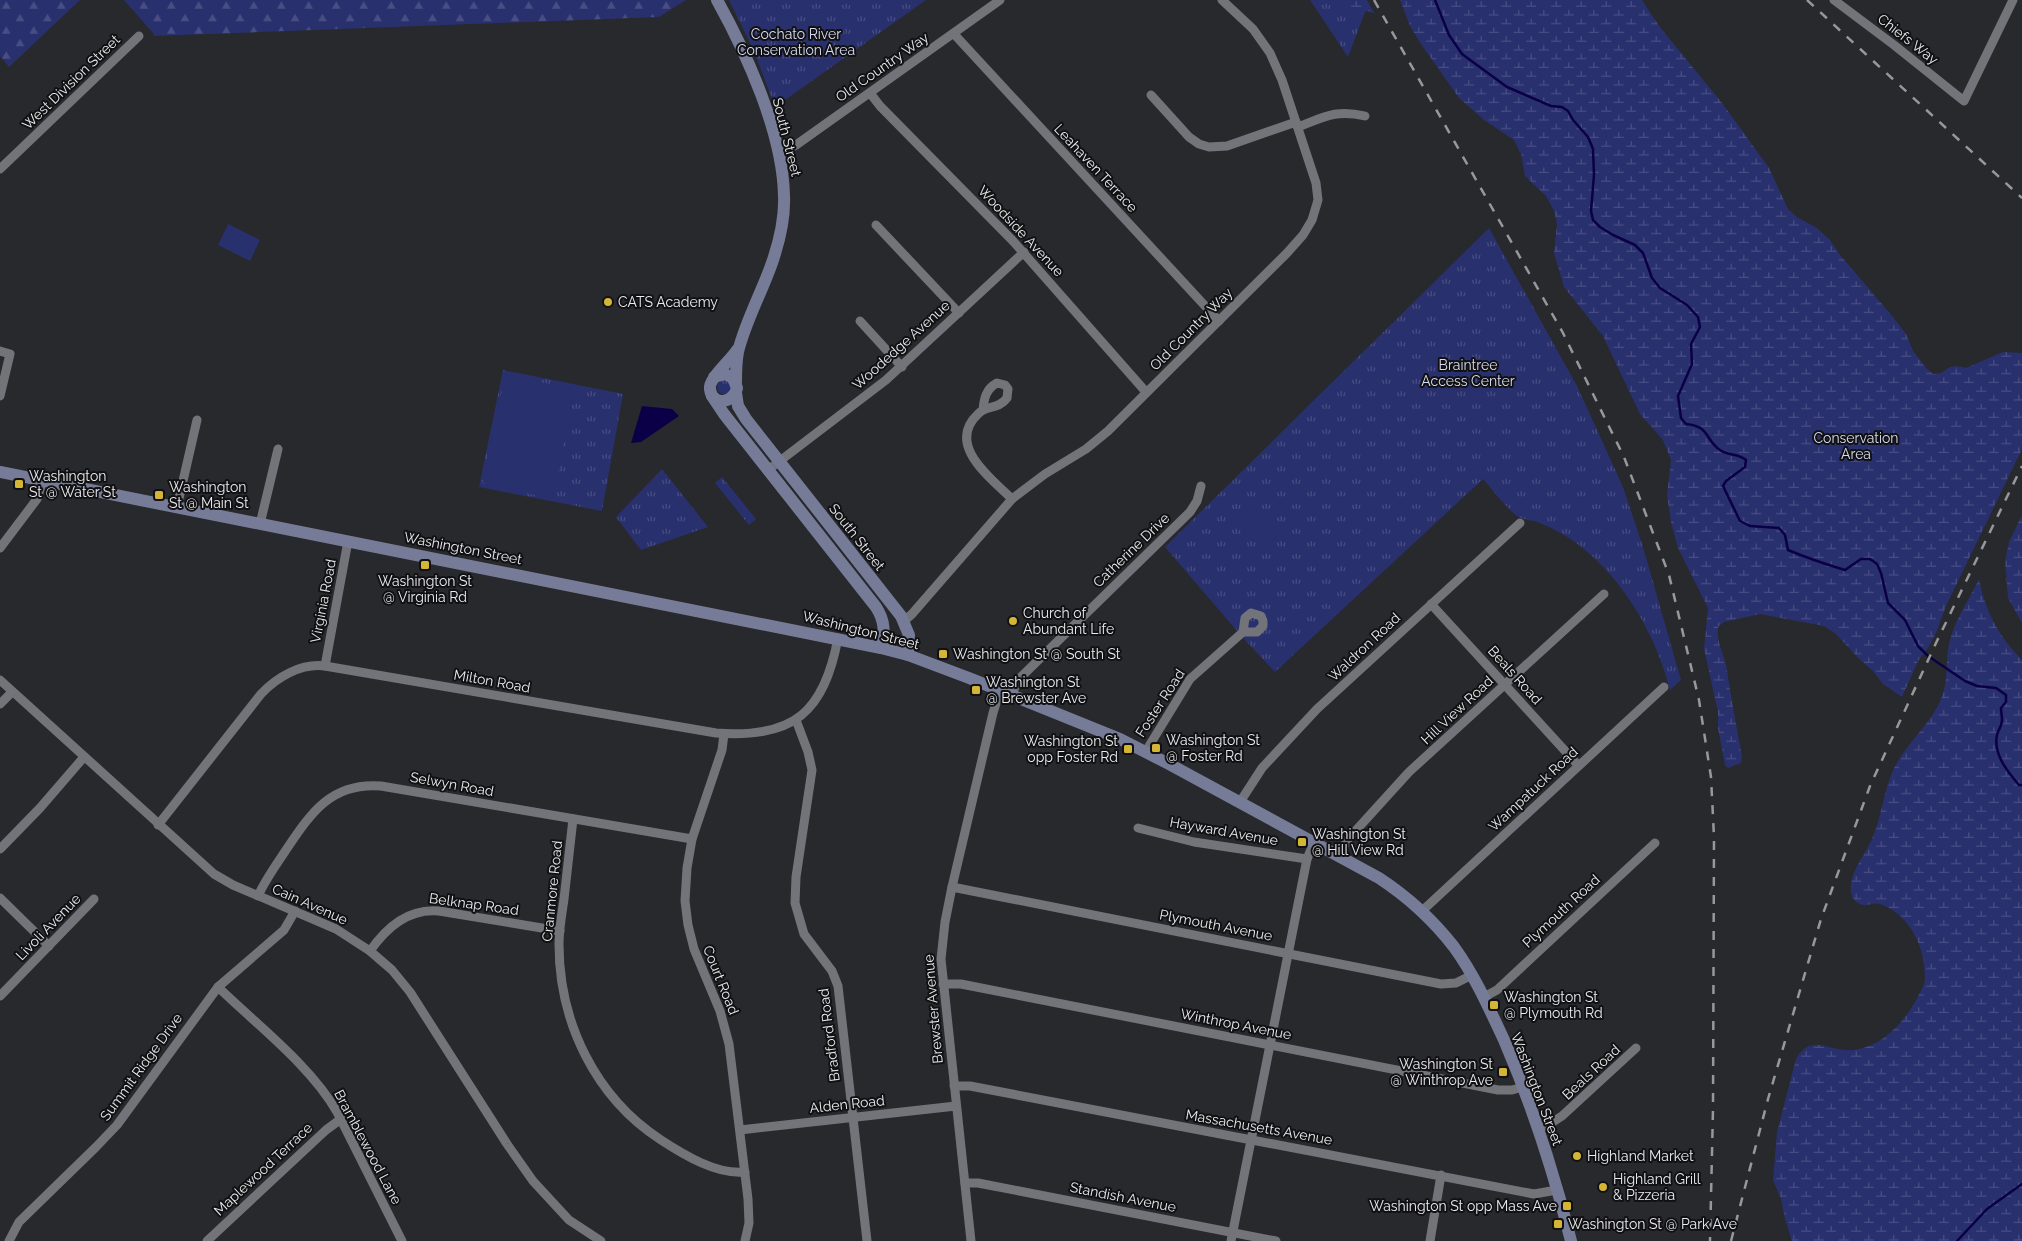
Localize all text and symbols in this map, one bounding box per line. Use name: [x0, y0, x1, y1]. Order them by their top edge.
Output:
street label: Chiefs Way: [1875, 10, 1942, 68]
park label: Cochato River Conservation Area: [737, 26, 855, 58]
street label: Old Country Way: [832, 29, 932, 105]
street label: West Division Street: [19, 31, 123, 133]
street label: South Street: [770, 96, 805, 178]
street label: Leahaven Terrace: [1051, 121, 1141, 215]
street label: Woodside Avenue: [975, 182, 1067, 280]
street label: Old Country Way: [1147, 284, 1236, 373]
place label: CATS Academy: [618, 294, 718, 310]
marker: CATS Academy: [602, 296, 614, 308]
street label: Woodedge Avenue: [849, 297, 953, 393]
park label: Braintree Access Center: [1421, 357, 1515, 389]
park label: Conservation Area: [1813, 430, 1899, 462]
place label: Washington St @ Water St: [29, 468, 116, 500]
marker: Washington St @ Water St: [13, 478, 25, 490]
place label: Washington St @ Main St: [169, 479, 249, 511]
marker: Washington St @ Main St: [153, 489, 165, 501]
street label: South Street: [826, 500, 888, 574]
street label: Catherine Drive: [1090, 510, 1172, 590]
street label: Washington Street: [403, 529, 524, 567]
street label: Virginia Road: [307, 558, 339, 644]
marker: Washington St @ Virginia Rd: [419, 559, 431, 571]
place label: Washington St @ Virginia Rd: [378, 573, 472, 605]
place label: Church of Abundant Life: [1023, 605, 1114, 637]
street label: Washington Street: [801, 608, 921, 652]
street label: Waldron Road: [1325, 610, 1403, 684]
marker: Church of Abundant Life: [1007, 615, 1019, 627]
street label: Beals Road: [1485, 643, 1545, 707]
place label: Washington St @ South St: [953, 646, 1121, 662]
marker: Washington St @ South St: [937, 648, 949, 660]
street label: Milton Road: [453, 666, 531, 696]
street label: Foster Road: [1132, 666, 1188, 740]
street label: Hill View Road: [1418, 673, 1496, 747]
place label: Washington St @ Brewster Ave: [986, 674, 1086, 706]
marker: Washington St @ Brewster Ave: [970, 684, 982, 696]
place label: Washington St @ Foster Rd: [1166, 732, 1260, 764]
place label: Washington St opp Foster Rd: [1024, 733, 1118, 765]
marker: Washington St @ Foster Rd: [1150, 742, 1162, 754]
marker: Washington St opp Foster Rd: [1122, 743, 1134, 755]
street label: Wampatuck Road: [1485, 744, 1581, 834]
street label: Selwyn Road: [409, 769, 495, 799]
street label: Hayward Avenue: [1169, 814, 1279, 848]
place label: Washington St @ Hill View Rd: [1312, 826, 1406, 858]
marker: Washington St @ Hill View Rd: [1296, 836, 1308, 848]
street label: Cranmore Road: [539, 840, 565, 942]
street label: Plymouth Road: [1519, 871, 1603, 951]
street label: Cain Avenue: [270, 880, 350, 928]
street label: Belknap Road: [428, 890, 520, 918]
street label: Livoli Avenue: [12, 891, 84, 963]
street label: Plymouth Avenue: [1158, 906, 1274, 944]
street label: Court Road: [700, 943, 742, 1017]
street label: Brewster Avenue: [920, 954, 946, 1064]
street label: Bradford Road: [815, 987, 843, 1083]
place label: Washington St @ Plymouth Rd: [1504, 989, 1603, 1021]
marker: Washington St @ Plymouth Rd: [1488, 999, 1500, 1011]
street label: Winthrop Avenue: [1179, 1005, 1293, 1043]
street label: Summit Ridge Drive: [97, 1010, 185, 1124]
street label: Washington Street: [1508, 1030, 1566, 1148]
street label: Beals Road: [1559, 1041, 1623, 1103]
place label: Washington St @ Winthrop Ave: [1390, 1056, 1493, 1088]
marker: Washington St @ Winthrop Ave: [1497, 1066, 1509, 1078]
street label: Bramblewood Lane: [331, 1087, 405, 1207]
street label: Alden Road: [809, 1092, 885, 1116]
street label: Massachusetts Avenue: [1184, 1106, 1334, 1148]
street label: Maplewood Terrace: [211, 1119, 315, 1219]
place label: Highland Market: [1587, 1148, 1694, 1164]
marker: Highland Market: [1571, 1150, 1583, 1162]
place label: Highland Grill & Pizzeria: [1613, 1171, 1701, 1203]
street label: Standish Avenue: [1069, 1179, 1177, 1215]
marker: Highland Grill & Pizzeria: [1597, 1181, 1609, 1193]
place label: Washington St opp Mass Ave: [1369, 1198, 1557, 1214]
marker: Washington St opp Mass Ave: [1561, 1200, 1573, 1212]
place label: Washington St @ Park Ave: [1568, 1216, 1737, 1232]
marker: Washington St @ Park Ave: [1552, 1218, 1564, 1230]

